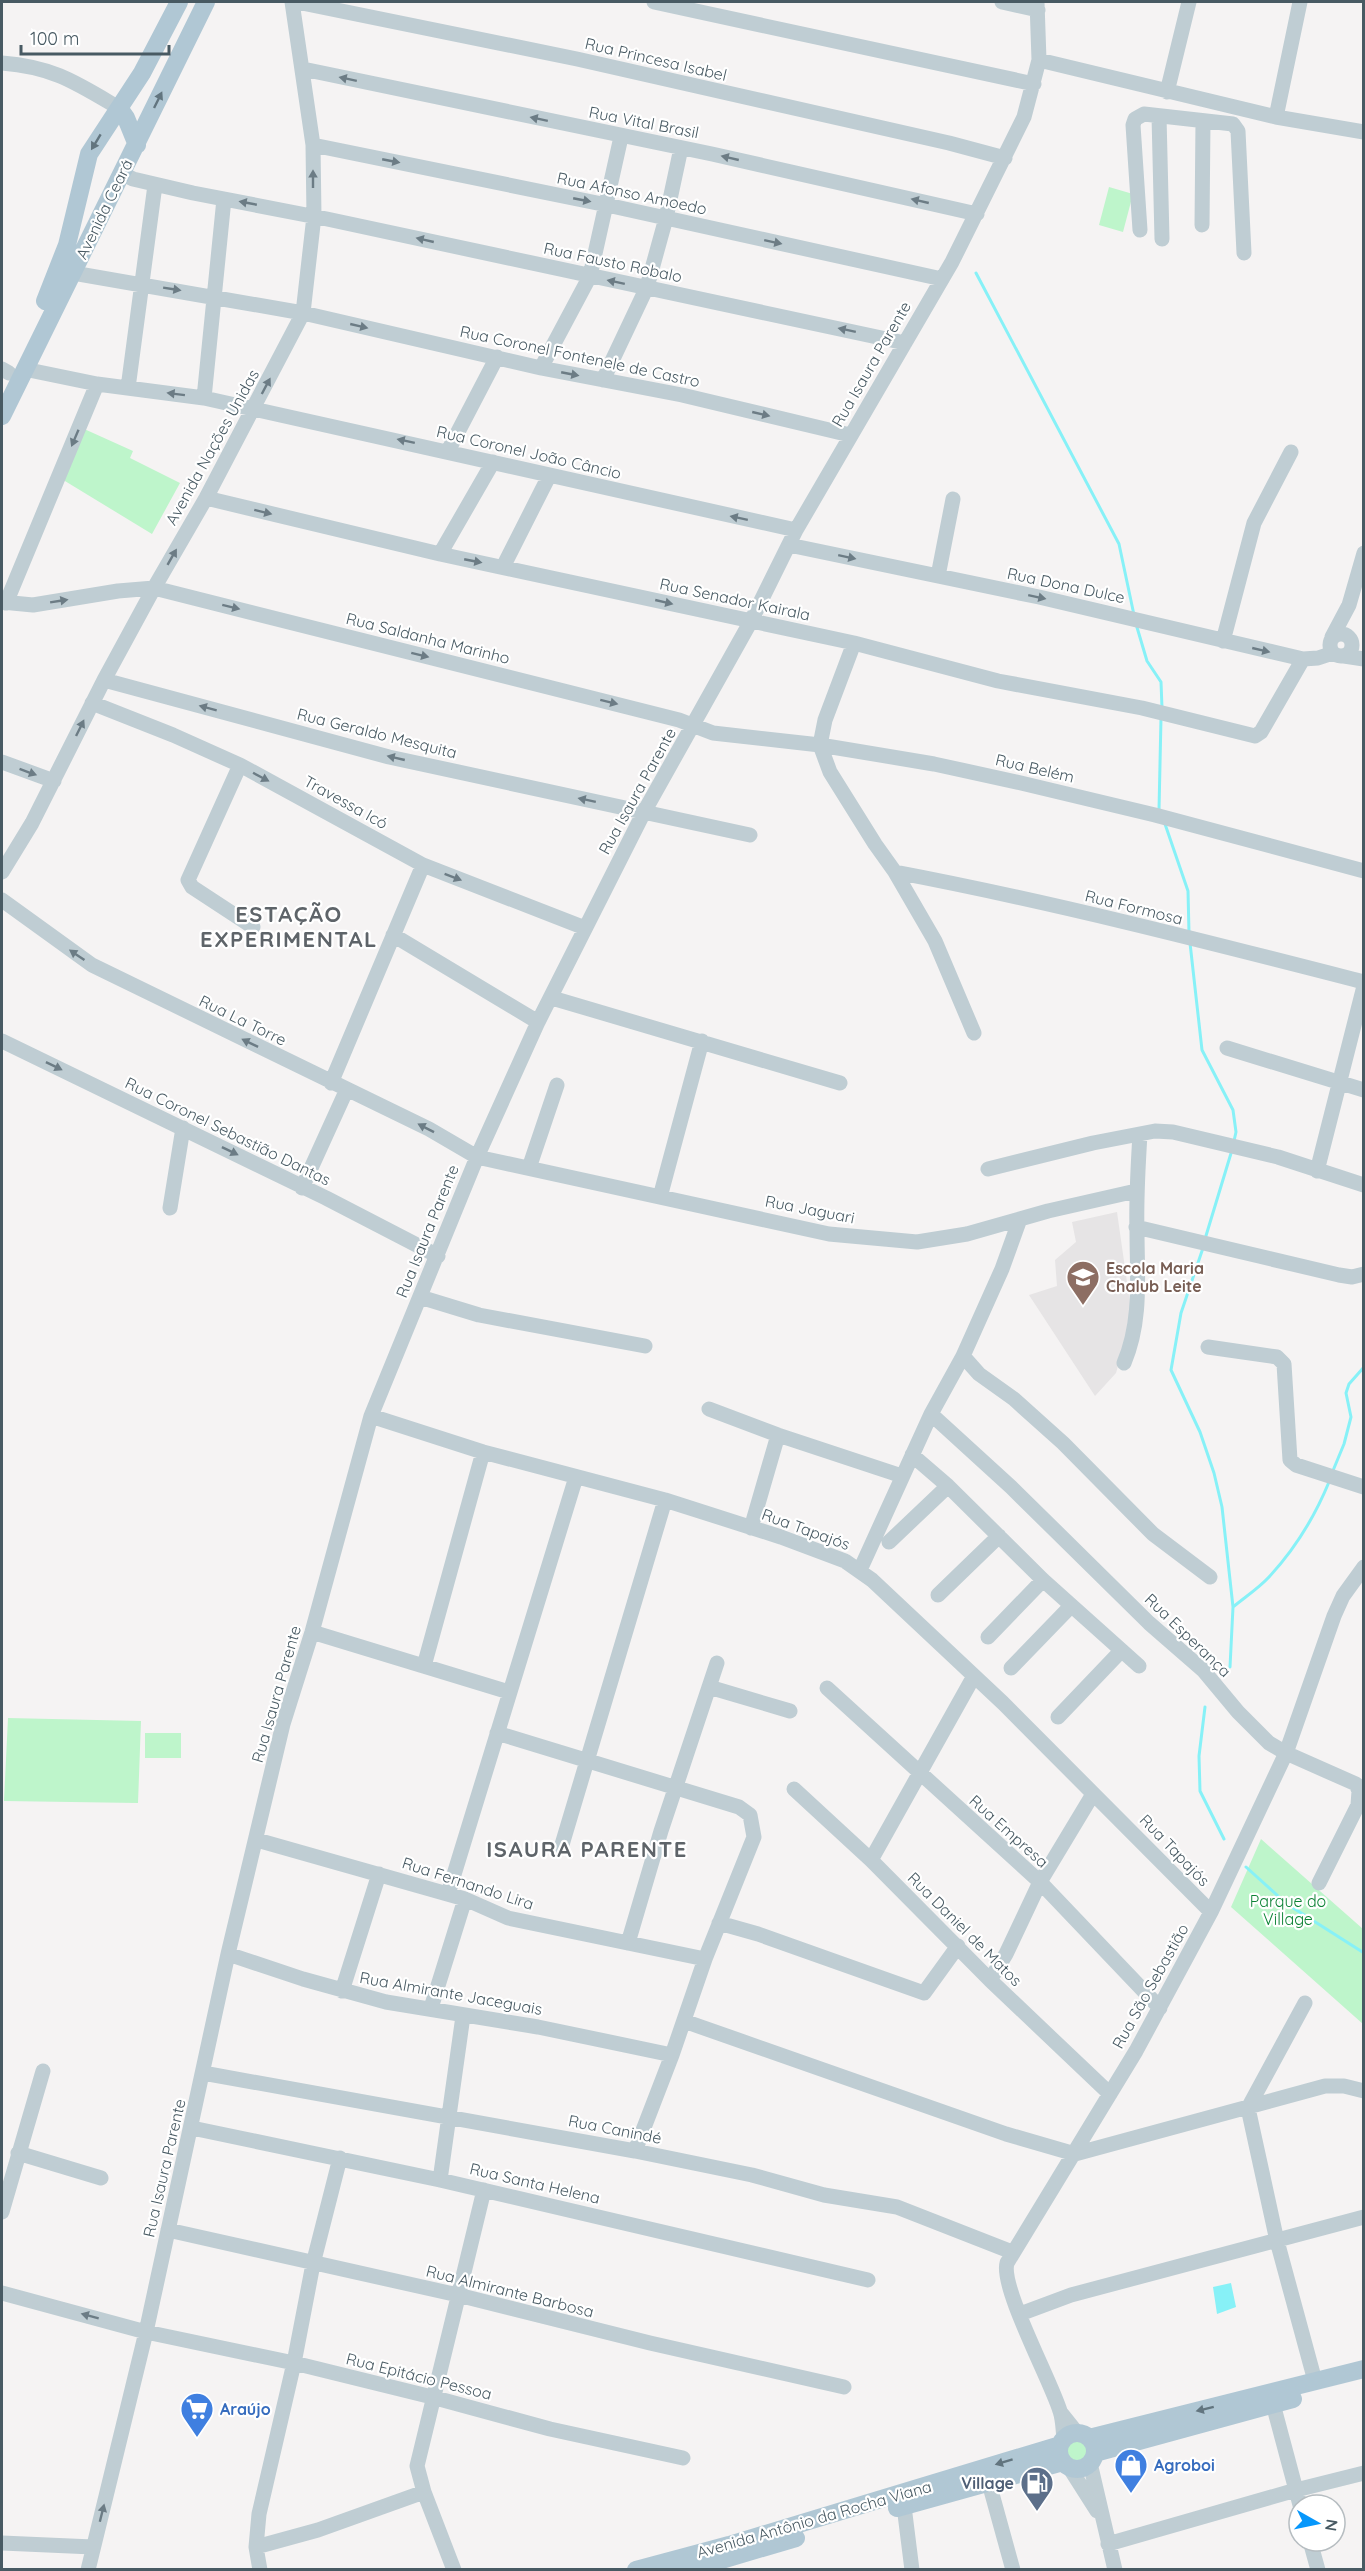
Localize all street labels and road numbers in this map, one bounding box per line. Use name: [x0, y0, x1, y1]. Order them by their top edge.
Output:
street label: Rua Princesa Isabel: [583, 33, 729, 85]
street label: Rua Vital Brasil: [587, 102, 701, 142]
street label: Avenida Ceará: [71, 156, 137, 262]
street label: Rua Afonso Amoedo: [555, 167, 709, 219]
street label: Rua Fausto Robalo: [542, 238, 684, 286]
street label: Rua Isaura Parente: [827, 298, 915, 430]
street label: Rua Coronel Fontenele de Castro: [458, 321, 702, 391]
street label: Avenida Nações Unidas: [161, 366, 263, 528]
street label: Rua Coronel João Câncio: [435, 421, 623, 483]
street label: Rua Dona Dulce: [1005, 563, 1127, 607]
street label: Rua Senador Kairala: [658, 573, 812, 625]
street label: Rua Saldanha Marinho: [344, 608, 512, 668]
street label: Rua Geraldo Mesquita: [295, 703, 459, 763]
street label: Rua Isaura Parente: [594, 724, 680, 858]
street label: Rua Belém: [994, 749, 1076, 787]
street label: Travessa Icó: [301, 771, 391, 833]
street label: Rua Formosa: [1083, 885, 1185, 929]
street label: Rua La Torre: [196, 990, 290, 1050]
street label: Rua Coronel Sebastião Dantas: [122, 1072, 334, 1190]
street label: Rua Isaura Parente: [391, 1162, 463, 1300]
street label: Rua Jaguari: [764, 1191, 856, 1227]
street label: Rua Tapajós: [759, 1504, 853, 1554]
street label: Rua Esperança: [1141, 1589, 1235, 1681]
street label: Rua Isaura Parente: [247, 1623, 305, 1765]
street label: Rua Empresa: [965, 1790, 1053, 1872]
street label: Rua Tapajós: [1136, 1810, 1214, 1890]
street label: Rua Fernando Lira: [400, 1852, 536, 1914]
street label: Rua Daniel de Matos: [904, 1868, 1026, 1990]
street label: Rua São Sebastião: [1107, 1920, 1193, 2052]
street label: Rua Almirante Jaceguais: [358, 1967, 544, 2019]
street label: Rua Isaura Parente: [138, 2097, 190, 2239]
street label: Rua Canindé: [567, 2110, 663, 2148]
street label: Rua Santa Helena: [468, 2158, 602, 2208]
street label: Rua Almirante Barbosa: [424, 2260, 596, 2322]
street label: Rua Epitácio Pessoa: [344, 2348, 494, 2404]
street label: Avenida Antônio da Rocha Viana: [694, 2476, 934, 2562]

